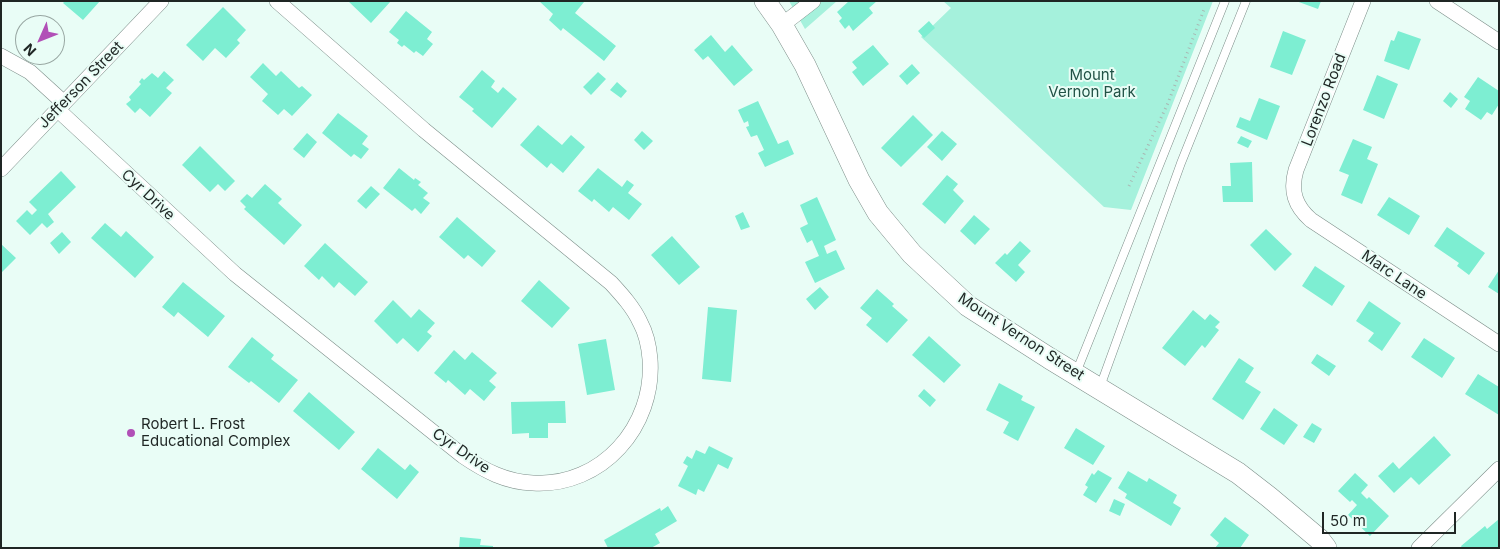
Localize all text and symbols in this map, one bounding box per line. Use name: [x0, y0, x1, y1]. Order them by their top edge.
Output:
north arrow: [15, 15, 65, 65]
street label: Jefferson Street: [35, 38, 127, 132]
text: N: [20, 40, 39, 60]
street label: Lorenzo Road: [1298, 51, 1350, 149]
park label: Mount Vernon Park: [1048, 66, 1136, 101]
street label: Cyr Drive: [118, 166, 178, 224]
street label: Marc Lane: [1358, 247, 1430, 303]
street label: Mount Vernon Street: [955, 289, 1087, 385]
place label: Robert L. Frost Educational Complex: [141, 415, 290, 450]
street label: Cyr Drive: [429, 425, 493, 477]
marker: Robert L. Frost Educational Complex: [125, 427, 137, 439]
scale bar: [1325, 502, 1459, 534]
text: 50 m: [1330, 511, 1366, 530]

